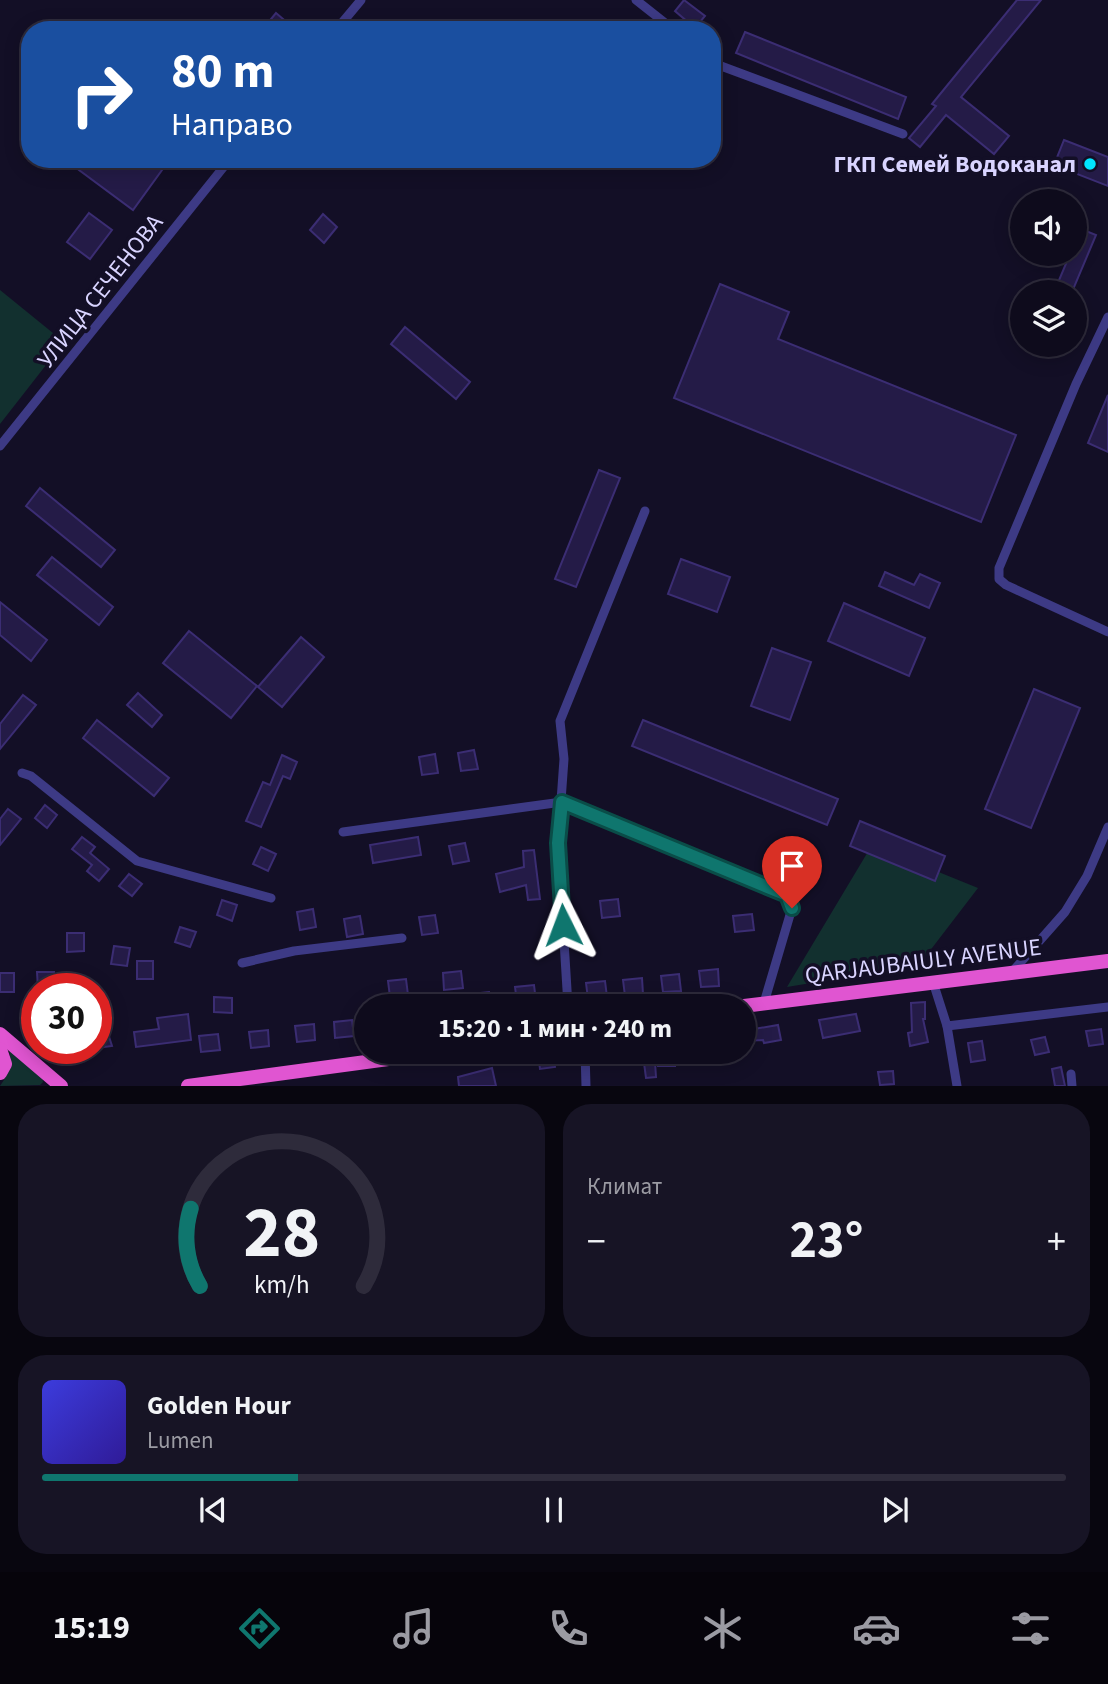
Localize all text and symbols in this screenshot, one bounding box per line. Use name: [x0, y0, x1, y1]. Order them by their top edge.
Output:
text: 80 m: [171, 37, 275, 107]
icon: right: [56, 49, 147, 140]
text: Направо: [171, 102, 293, 148]
place label: ГКП Семей Водоканал: [833, 147, 1076, 182]
marker: ГКП Семей Водоканал: [1082, 156, 1098, 172]
map controls: [1010, 189, 1087, 357]
button: sound: [1010, 189, 1087, 266]
street label: УЛИЦА СЕЧЕНОВА: [29, 207, 172, 376]
button: layers: [1010, 280, 1087, 357]
pin: [762, 836, 822, 908]
icon: arrive: [773, 847, 811, 885]
position arrow: [526, 888, 600, 962]
street label: QARJAUBAIULY AVENUE: [803, 930, 1043, 993]
speed limit sign: 30: [21, 973, 112, 1064]
text: 15:20 · 1 мин · 240 m: [438, 1010, 672, 1047]
text: Климат: [587, 1170, 662, 1203]
text: 28: [243, 1182, 320, 1286]
text: 23°: [790, 1204, 863, 1278]
text: −: [587, 1215, 606, 1269]
text: +: [1047, 1215, 1066, 1269]
text: km/h: [254, 1267, 309, 1303]
text: Golden Hour: [147, 1387, 291, 1424]
text: Lumen: [147, 1424, 214, 1457]
icon: previous: [194, 1491, 232, 1529]
icon: pause: [535, 1491, 573, 1529]
icon: next: [876, 1491, 914, 1529]
icon: directions: [235, 1604, 284, 1653]
icon: music: [389, 1604, 438, 1653]
icon: phone: [544, 1604, 593, 1653]
icon: climate: [698, 1604, 747, 1653]
icon: car: [852, 1604, 901, 1653]
icon: filters: [1006, 1604, 1055, 1653]
text: 15:19: [53, 1605, 130, 1651]

